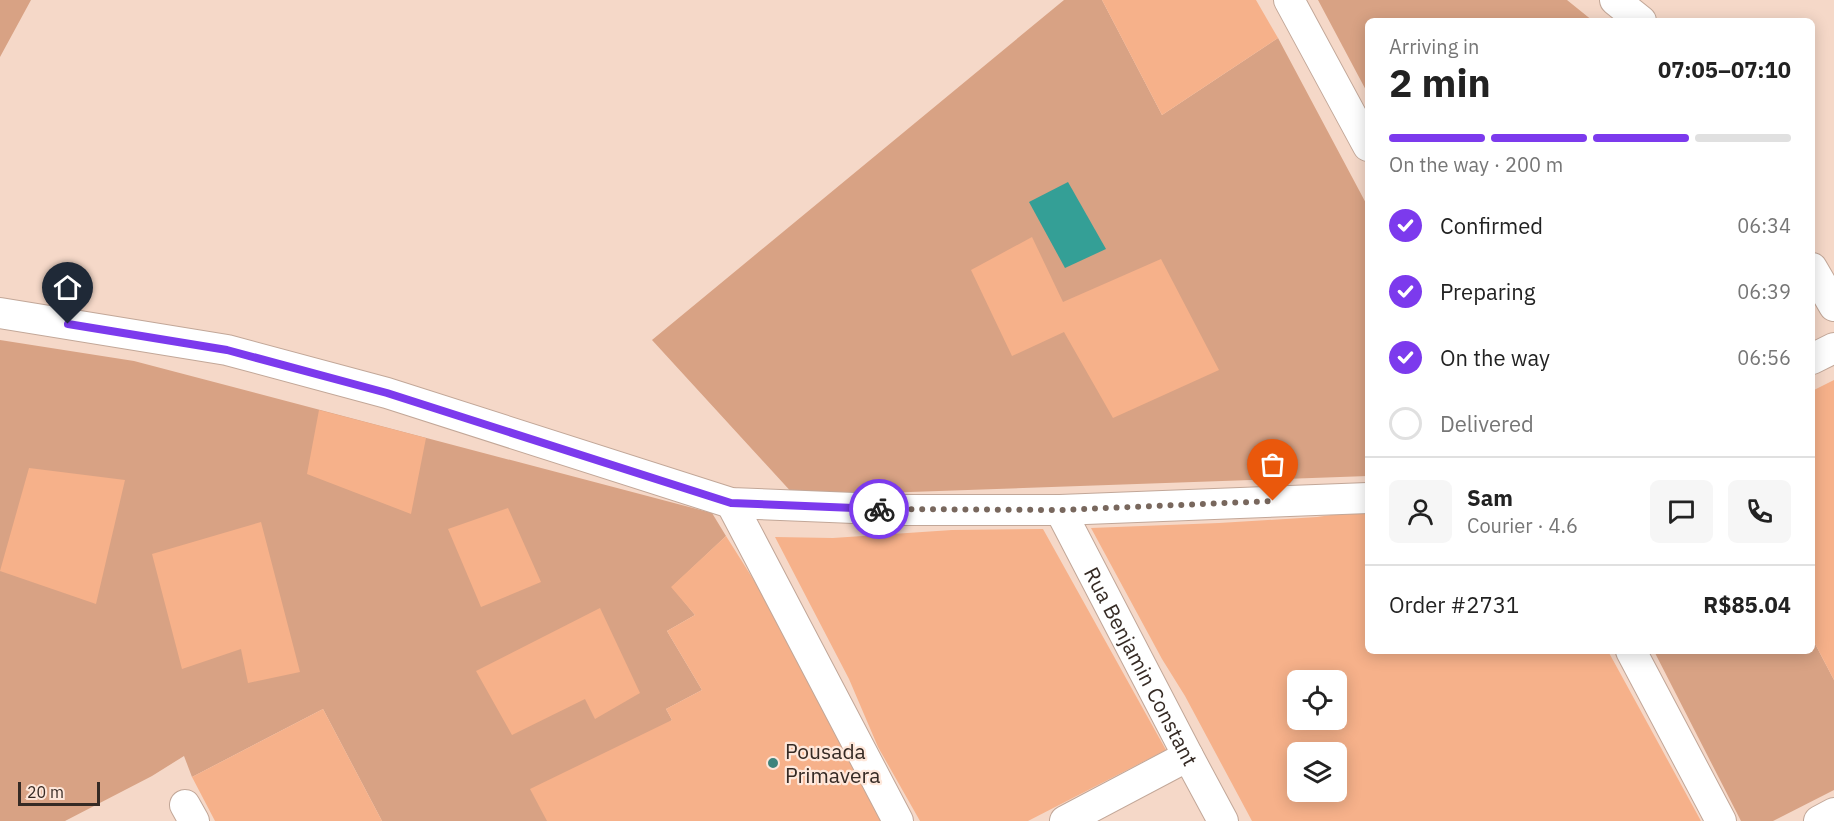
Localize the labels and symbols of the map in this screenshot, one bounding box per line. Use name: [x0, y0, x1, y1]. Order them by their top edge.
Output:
pin: [42, 262, 93, 324]
pin: [1247, 439, 1298, 501]
courier: [849, 479, 909, 539]
street label: Rua Benjamin Constant: [1078, 562, 1205, 771]
place label: Pousada Primavera: [785, 737, 880, 789]
marker: Pousada Primavera: [766, 756, 780, 770]
scale bar: [18, 779, 100, 806]

